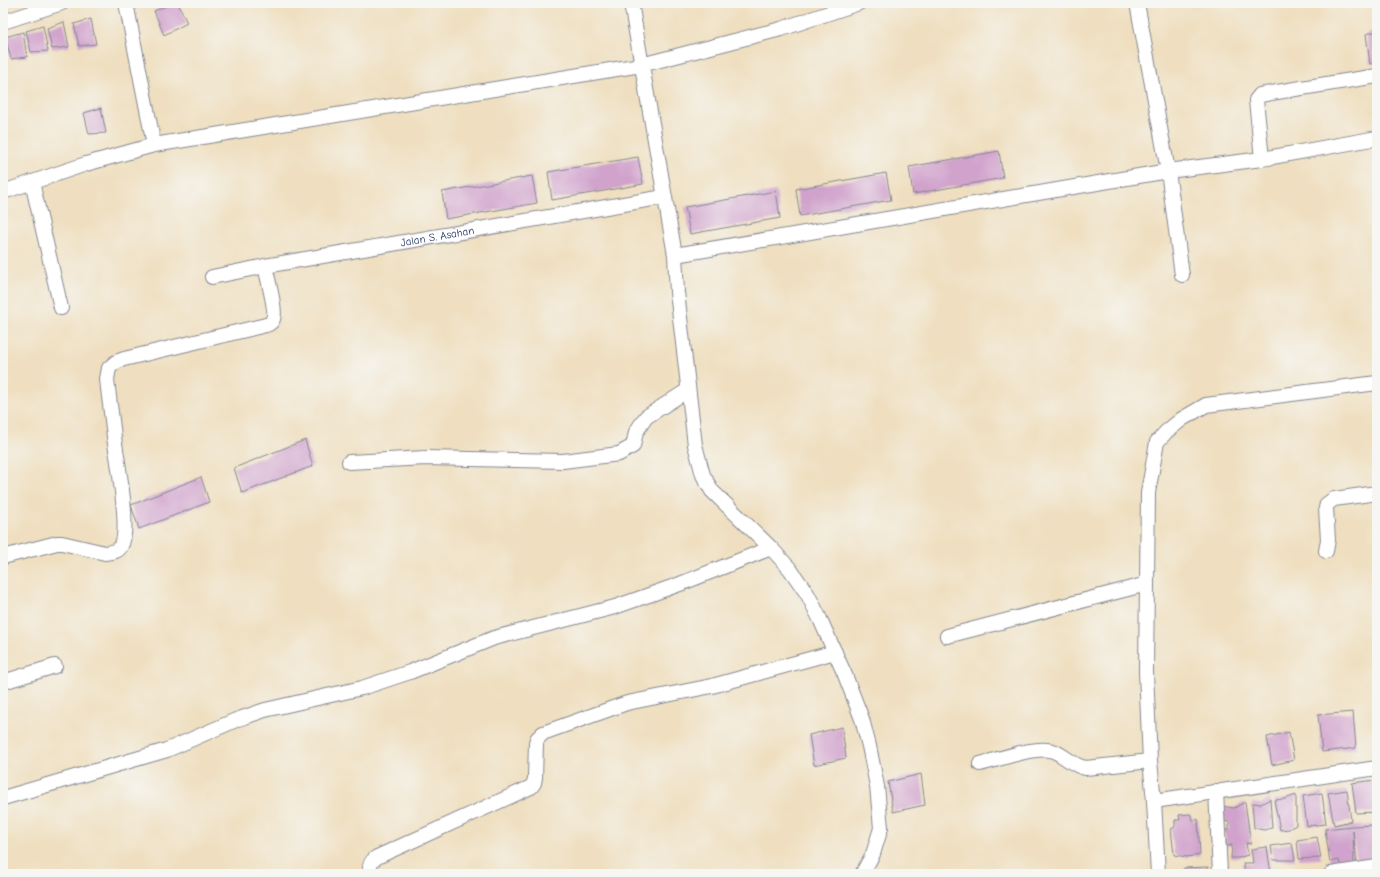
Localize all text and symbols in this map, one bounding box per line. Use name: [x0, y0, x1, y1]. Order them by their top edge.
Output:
street label: Jalan S. Asahan: [400, 223, 475, 249]

